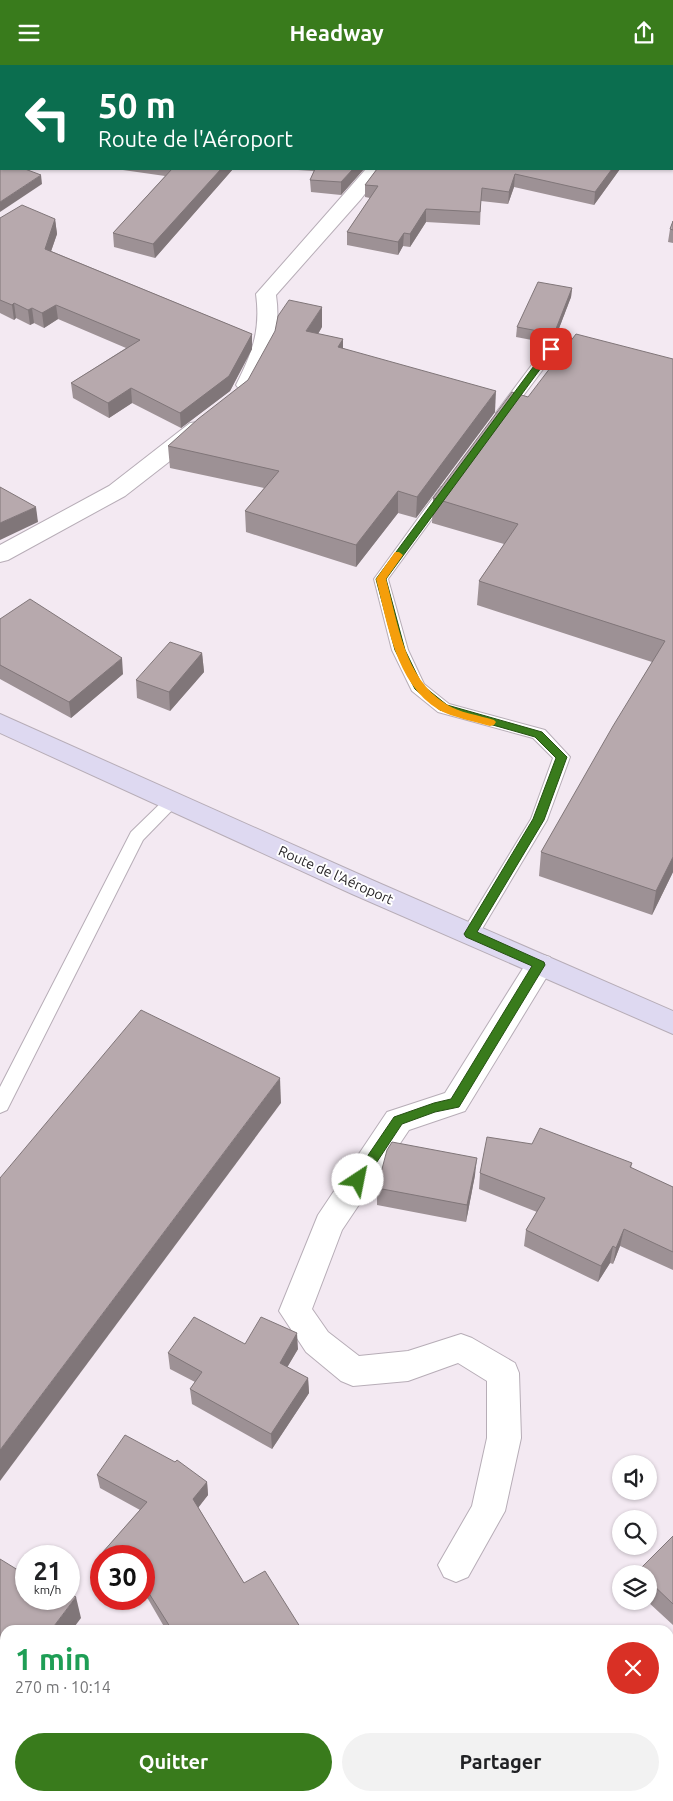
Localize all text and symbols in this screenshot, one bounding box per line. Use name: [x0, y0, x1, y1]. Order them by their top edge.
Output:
icon: menu: [15, 19, 43, 47]
icon: share: [630, 19, 658, 47]
text: Headway: [289, 20, 384, 45]
icon: left: [15, 85, 80, 150]
text: 50 m: [98, 85, 176, 125]
text: Route de l'Aéroport: [98, 126, 293, 151]
pin: [530, 328, 572, 370]
icon: arrive: [537, 335, 565, 363]
street label: Route de l'Aéroport: [276, 842, 396, 908]
position arrow: [331, 1153, 383, 1205]
map controls: [612, 1455, 657, 1610]
button: sound: [612, 1455, 657, 1500]
button: search: [612, 1510, 657, 1555]
speed limit sign: 30: [90, 1545, 155, 1610]
text: 21: [33, 1557, 62, 1585]
button: layers: [612, 1565, 657, 1610]
text: km/h: [34, 1583, 61, 1596]
text: 1 min: [15, 1642, 91, 1676]
button: close: [607, 1642, 659, 1694]
text: 270 m · 10:14: [15, 1678, 111, 1696]
button: Quitter: [15, 1733, 332, 1791]
button: Partager: [342, 1733, 659, 1791]

